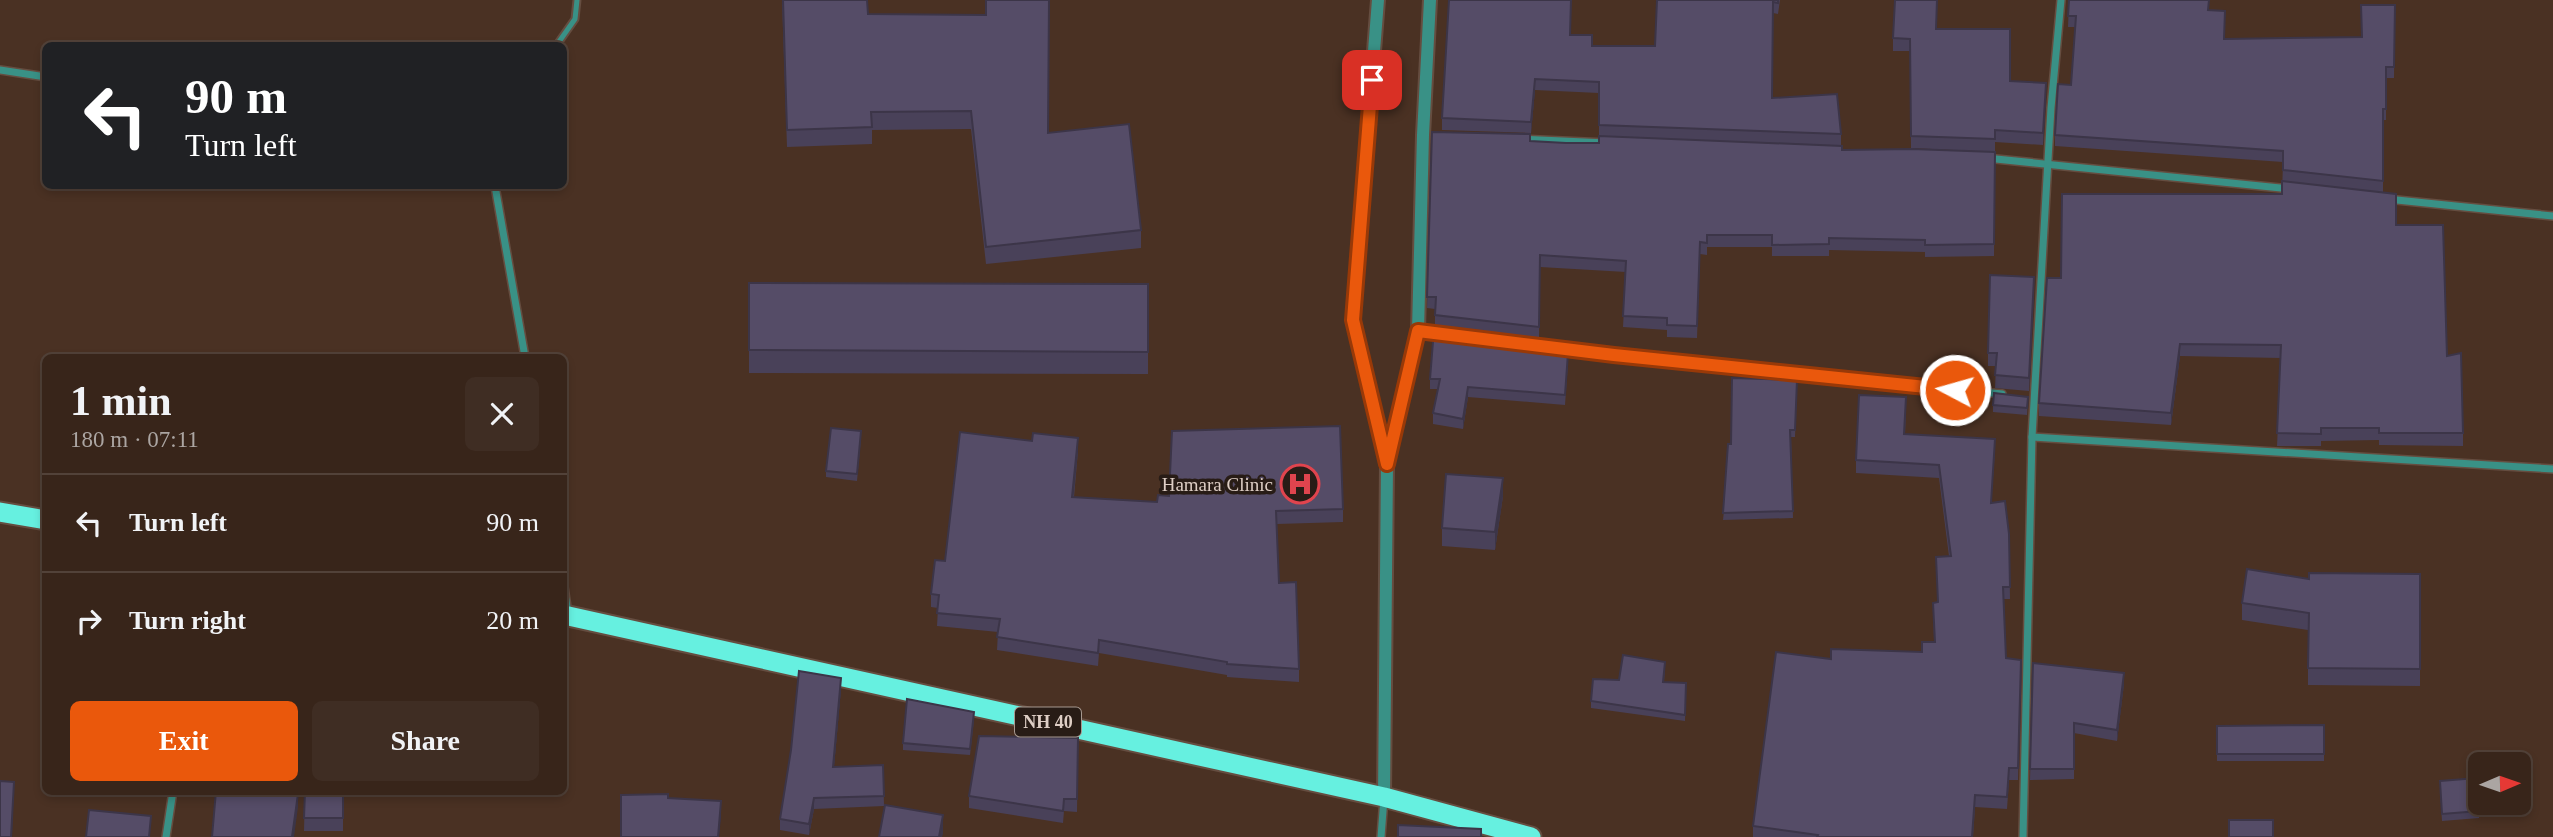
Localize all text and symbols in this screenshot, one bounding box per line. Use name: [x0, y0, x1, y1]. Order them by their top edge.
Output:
pin: [1342, 50, 1402, 110]
icon: arrive: [1353, 61, 1391, 99]
text: 90 m: [185, 69, 287, 124]
icon: left: [70, 70, 161, 161]
text: Turn left: [185, 127, 297, 163]
position arrow: [1918, 353, 1992, 427]
button: close: [465, 377, 539, 451]
text: 1 min: [70, 378, 172, 424]
text: 180 m · 07:11: [70, 427, 199, 452]
hospital icon: Hamara Clinic: [1279, 463, 1321, 505]
place label: Hamara Clinic: [1162, 474, 1273, 495]
icon: left: [70, 504, 108, 542]
text: Turn left: [129, 508, 227, 537]
text: 90 m: [486, 508, 539, 537]
icon: right: [70, 602, 108, 640]
text: Turn right: [129, 606, 246, 635]
text: 20 m: [486, 606, 539, 635]
button: Exit: [70, 701, 298, 781]
button: Share: [312, 701, 539, 781]
road number: NH 40: [1015, 708, 1081, 736]
north arrow: [2468, 752, 2530, 816]
map controls: [2468, 752, 2531, 815]

